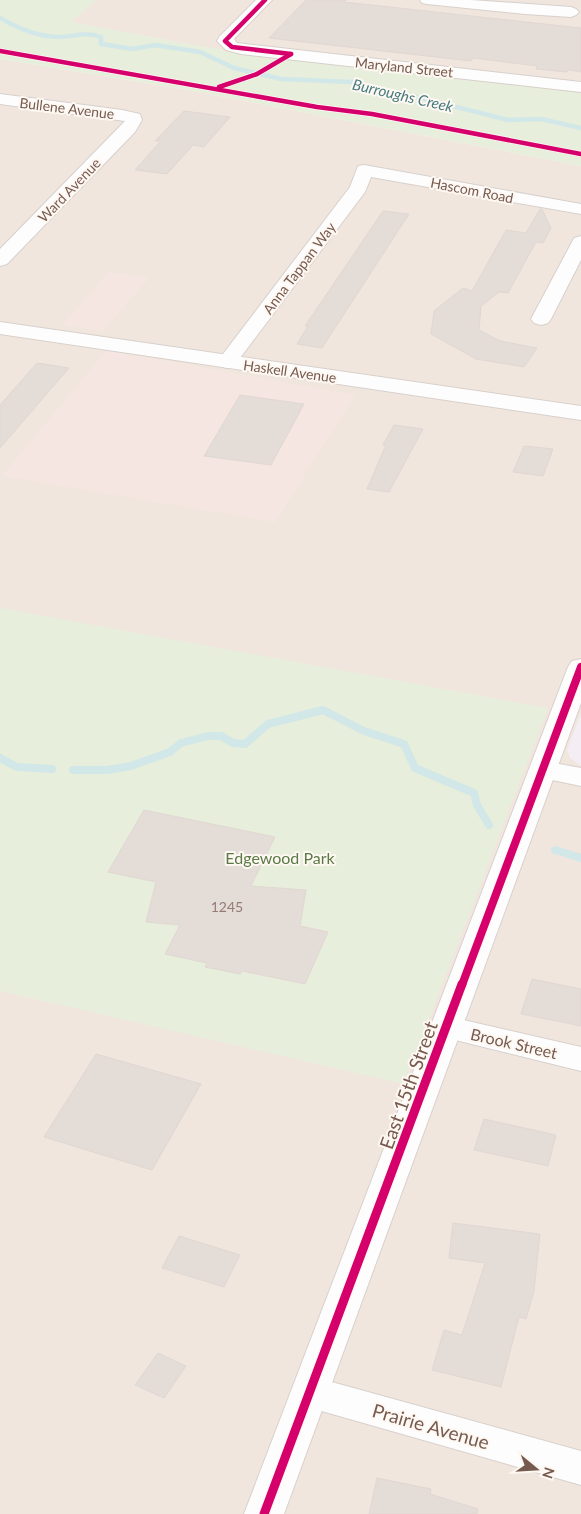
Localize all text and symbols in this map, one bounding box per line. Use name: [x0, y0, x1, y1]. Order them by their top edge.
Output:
street label: Maryland Street: [354, 53, 454, 81]
water label: Burroughs Creek: [351, 75, 456, 116]
street label: Bullene Avenue: [19, 94, 115, 122]
street label: Ward Avenue: [34, 154, 104, 226]
street label: Hascom Road: [429, 174, 515, 206]
street label: Anna Tappan Way: [259, 218, 339, 317]
street label: Haskell Avenue: [242, 356, 338, 386]
park label: Edgewood Park: [225, 848, 336, 867]
house number: 1245: [211, 898, 243, 915]
street label: East 15th Street: [374, 1018, 442, 1152]
street label: Brook Street: [469, 1024, 559, 1062]
street label: Prairie Avenue: [370, 1398, 492, 1454]
north arrow: [511, 1444, 561, 1494]
text: N: [539, 1465, 559, 1481]

